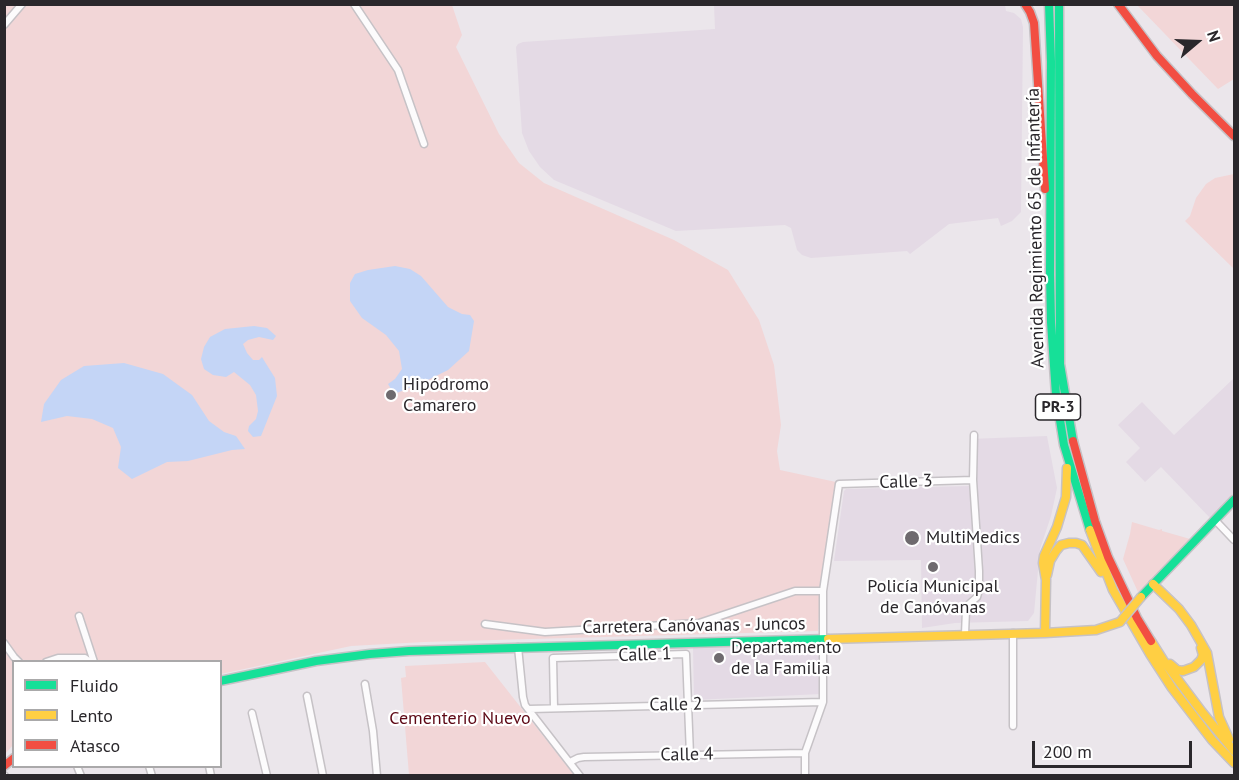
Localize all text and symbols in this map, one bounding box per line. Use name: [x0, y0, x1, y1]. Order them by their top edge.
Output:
north arrow: [1167, 12, 1227, 72]
text: N: [1203, 28, 1225, 44]
street label: Avenida Regimiento 65 de Infantería: [1023, 88, 1049, 368]
place label: Hipódromo Camarero: [403, 374, 489, 416]
marker: Hipódromo Camarero: [384, 388, 398, 402]
road number: PR-3: [1036, 394, 1080, 420]
street label: Calle 3: [879, 470, 933, 494]
place label: MultiMedics: [926, 527, 1020, 549]
marker: MultiMedics: [903, 529, 921, 547]
marker: Policía Municipal de Canóvanas: [926, 560, 940, 574]
place label: Policía Municipal de Canóvanas: [867, 576, 999, 618]
street label: Carretera Canóvanas - Juncos: [582, 613, 806, 639]
place label: Departamento de la Familia: [731, 637, 841, 680]
street label: Calle 1: [618, 643, 672, 667]
marker: Departamento de la Familia: [712, 651, 726, 665]
legend: [12, 660, 222, 768]
text: Fluido: [70, 674, 118, 697]
street label: Calle 2: [649, 694, 703, 716]
text: Lento: [70, 704, 113, 727]
park label: Cementerio Nuevo: [389, 708, 531, 730]
scale bar: [1035, 729, 1196, 767]
text: Atasco: [70, 734, 120, 757]
text: 200 m: [1043, 740, 1092, 763]
street label: Calle 4: [660, 744, 714, 766]

